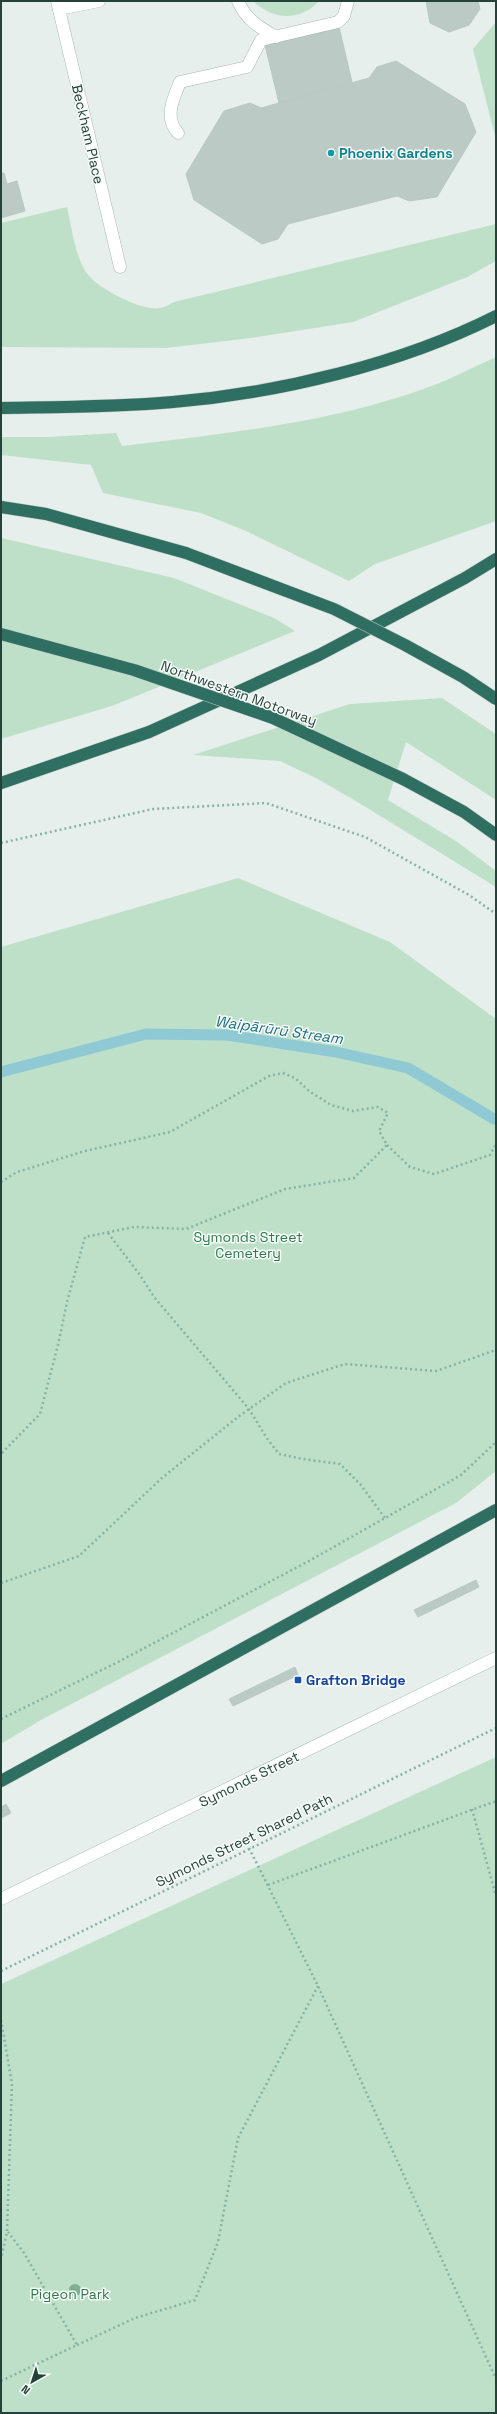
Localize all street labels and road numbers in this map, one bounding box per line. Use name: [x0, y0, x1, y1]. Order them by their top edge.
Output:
street label: Beckham Place: [68, 82, 108, 186]
street label: Northwestern Motorway: [158, 656, 320, 730]
street label: Symonds Street: [196, 1747, 302, 1811]
street label: Symonds Street Shared Path: [153, 1789, 335, 1891]

